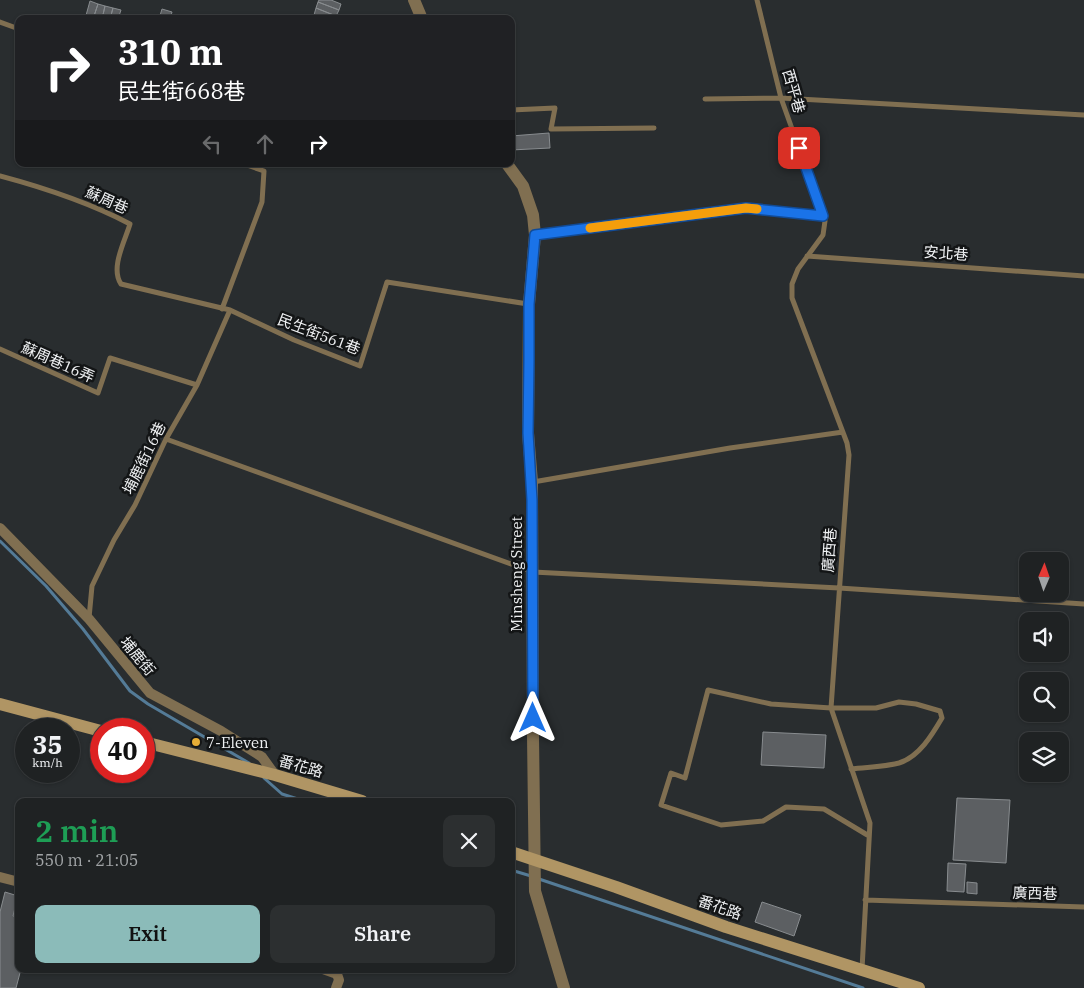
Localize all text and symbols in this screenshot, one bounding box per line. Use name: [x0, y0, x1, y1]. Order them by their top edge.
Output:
text: 310 m: [118, 29, 223, 75]
icon: right: [35, 35, 100, 100]
street label: 西平巷: [779, 67, 809, 115]
text: 民生街668巷: [118, 76, 246, 105]
pin: [778, 127, 820, 169]
icon: left: [198, 130, 226, 158]
icon: ahead: [251, 130, 279, 158]
icon: right: [304, 130, 332, 158]
icon: arrive: [785, 134, 813, 162]
street label: 蘇周巷: [83, 182, 131, 218]
street label: 安北巷: [923, 242, 969, 264]
street label: 民生街561巷: [275, 310, 363, 358]
street label: 蘇周巷16弄: [19, 337, 97, 387]
street label: 埔鹿街16巷: [118, 419, 170, 497]
street label: Minsheng Street: [507, 516, 526, 632]
street label: 廣西巷: [818, 527, 840, 573]
north arrow: [1019, 552, 1069, 602]
map controls: [1019, 552, 1069, 782]
button: sound: [1019, 612, 1069, 662]
street label: 埔鹿街: [116, 633, 160, 679]
button: search: [1019, 672, 1069, 722]
position arrow: [506, 691, 558, 743]
speed limit sign: 40: [90, 718, 155, 783]
text: 35: [32, 728, 63, 761]
button: layers: [1019, 732, 1069, 782]
place label: 7-Eleven: [206, 733, 269, 752]
marker: 7-Eleven: [190, 736, 202, 748]
street label: 番花路: [277, 751, 325, 781]
text: km/h: [32, 755, 63, 770]
text: 2 min: [35, 811, 118, 850]
button: close: [443, 815, 495, 867]
text: 550 m · 21:05: [35, 850, 138, 870]
street label: 廣西巷: [1012, 883, 1058, 903]
street label: 番花路: [696, 891, 744, 923]
button: Exit: [35, 905, 260, 963]
button: Share: [270, 905, 495, 963]

